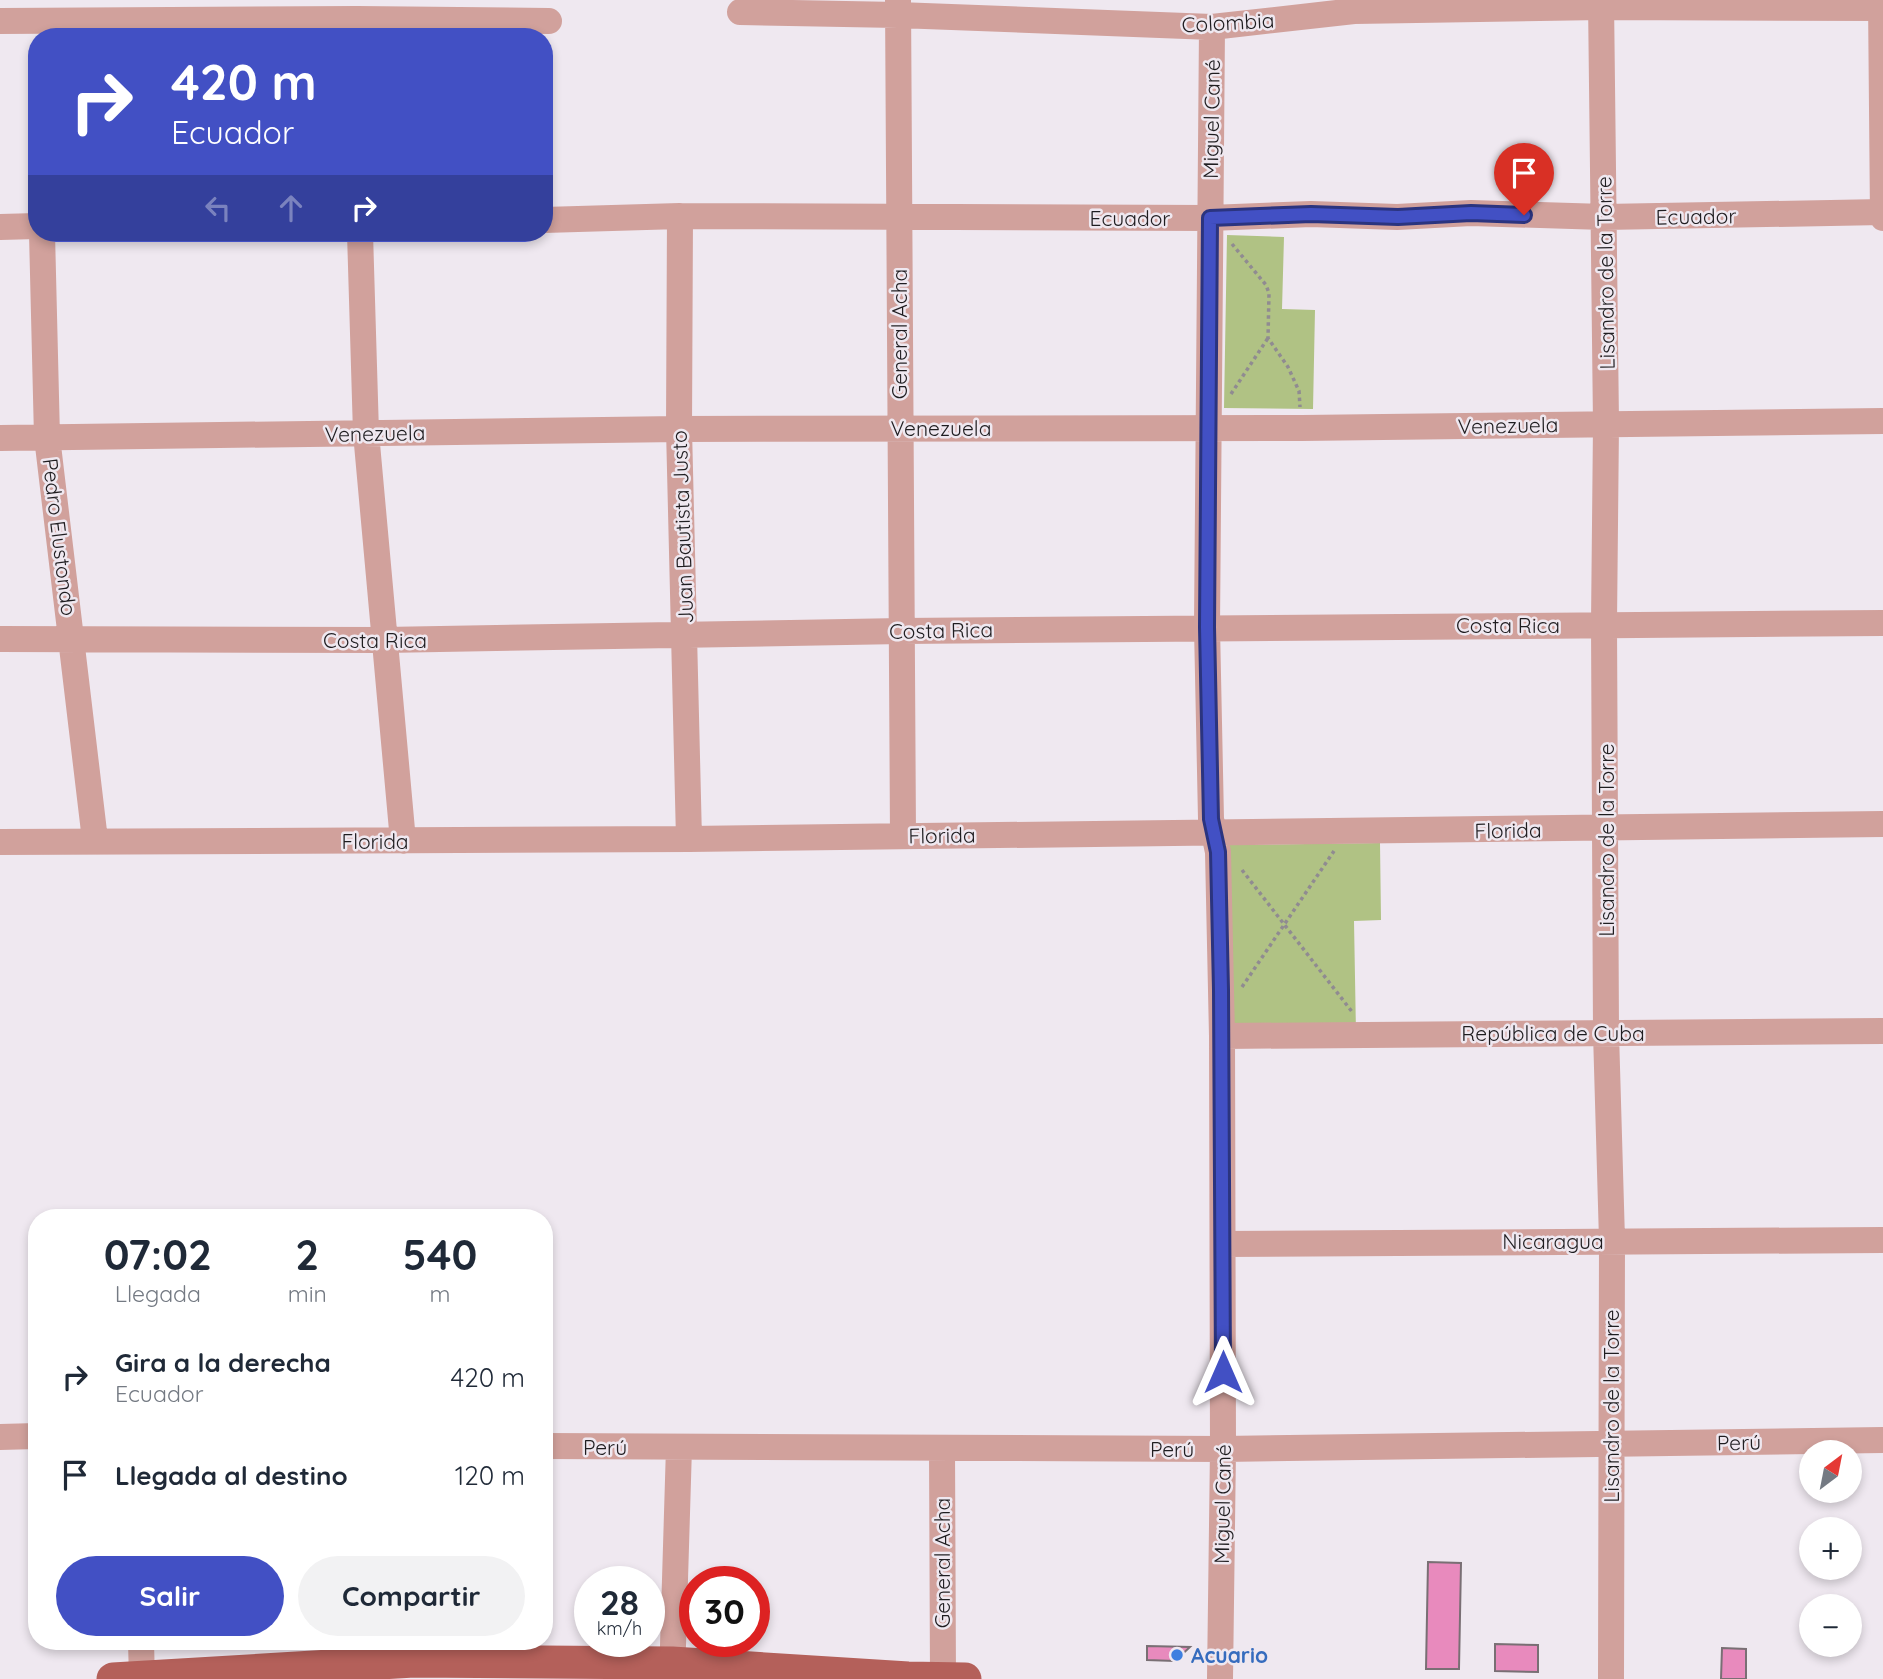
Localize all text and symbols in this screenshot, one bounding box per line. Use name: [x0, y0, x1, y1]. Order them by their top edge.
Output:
street label: Colombia: [1181, 7, 1275, 37]
text: 420 m: [171, 51, 317, 112]
icon: right: [56, 56, 147, 147]
street label: Miguel Cané: [1197, 59, 1225, 179]
text: Ecuador: [171, 112, 294, 152]
pin: [1494, 143, 1554, 215]
icon: arrive: [1505, 154, 1543, 192]
street label: Lisandro de la Torre: [1590, 176, 1620, 370]
icon: left: [199, 189, 237, 227]
icon: ahead: [272, 189, 310, 227]
icon: right: [345, 189, 383, 227]
street label: Ecuador: [1655, 202, 1737, 230]
street label: Ecuador: [1090, 205, 1170, 231]
street label: General Acha: [886, 269, 912, 399]
street label: Venezuela: [1457, 411, 1559, 439]
street label: Venezuela: [891, 415, 991, 441]
street label: Venezuela: [324, 419, 426, 447]
street label: Juan Bautista Justo: [666, 430, 698, 624]
street label: Pedro Elustondo: [37, 457, 83, 617]
street label: Costa Rica: [1456, 612, 1560, 638]
street label: Costa Rica: [889, 616, 993, 644]
street label: Costa Rica: [323, 627, 427, 653]
street label: Lisandro de la Torre: [1593, 743, 1619, 937]
street label: Florida: [1474, 816, 1542, 844]
street label: Florida: [908, 821, 976, 849]
street label: Florida: [341, 828, 409, 854]
street label: República de Cuba: [1461, 1020, 1645, 1046]
text: 07:02: [104, 1228, 212, 1281]
text: 2: [295, 1228, 319, 1281]
text: 540: [403, 1228, 477, 1281]
street label: Nicaragua: [1502, 1228, 1604, 1254]
text: Llegada: [115, 1279, 201, 1308]
text: min: [288, 1279, 327, 1308]
text: m: [429, 1279, 450, 1308]
street label: Lisandro de la Torre: [1598, 1309, 1624, 1503]
position arrow: [1186, 1335, 1260, 1409]
text: Gira a la derecha: [115, 1346, 331, 1379]
icon: right: [56, 1358, 94, 1396]
text: 420 m: [451, 1361, 525, 1394]
text: Ecuador: [115, 1379, 204, 1408]
street label: Perú: [1717, 1429, 1761, 1455]
street label: Perú: [583, 1434, 627, 1460]
street label: Perú: [1150, 1436, 1194, 1462]
north arrow: [1799, 1440, 1862, 1503]
map controls: [1799, 1440, 1862, 1657]
street label: Miguel Cané: [1208, 1444, 1236, 1564]
icon: arrive: [56, 1456, 94, 1494]
text: Llegada al destino: [115, 1459, 348, 1492]
text: 120 m: [455, 1459, 525, 1492]
street label: General Acha: [929, 1498, 955, 1628]
button: +: [1799, 1517, 1862, 1580]
button: Salir: [56, 1556, 284, 1636]
button: Compartir: [298, 1556, 525, 1636]
speed limit sign: 30: [679, 1566, 770, 1657]
text: 28: [600, 1580, 639, 1624]
button: −: [1799, 1594, 1862, 1657]
text: km/h: [597, 1617, 642, 1640]
place label: Acuario: [1191, 1642, 1268, 1668]
marker: Acuario: [1169, 1647, 1185, 1663]

